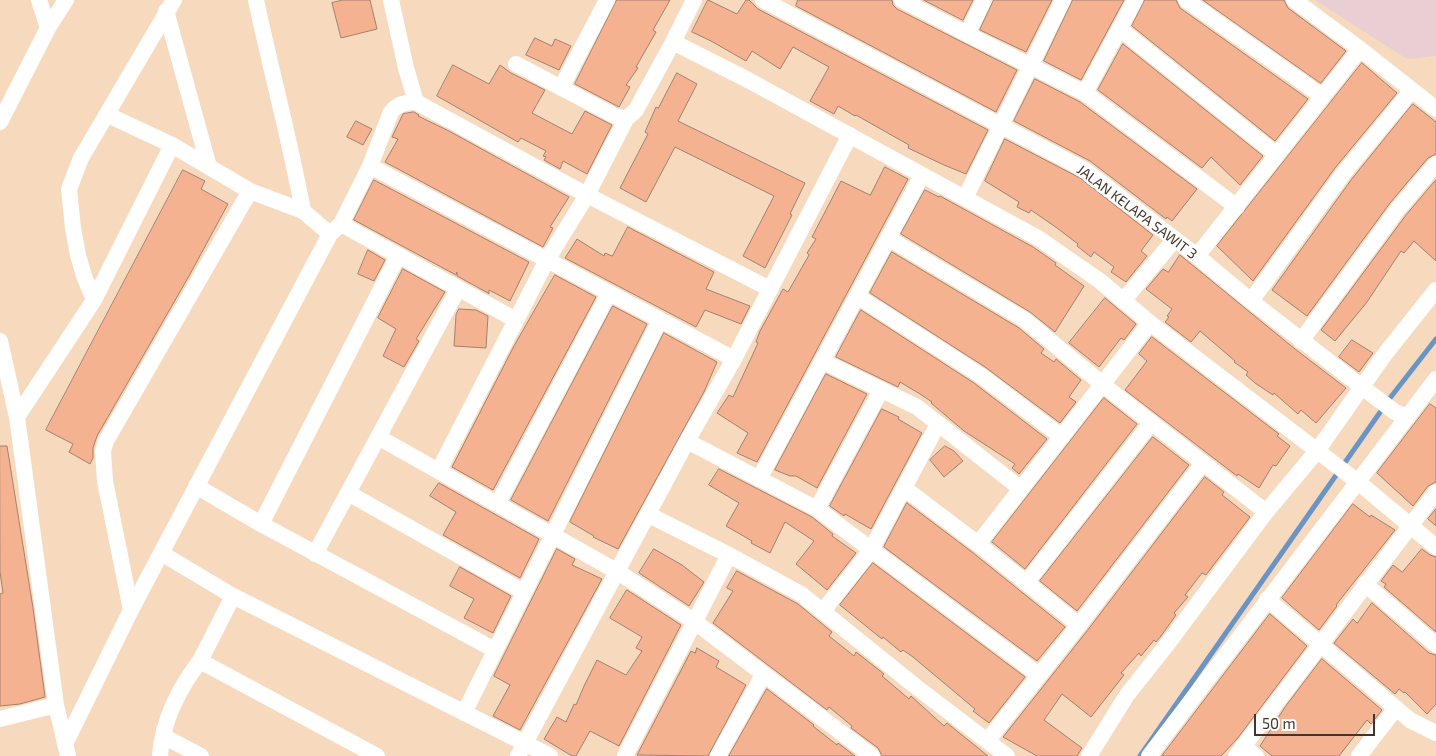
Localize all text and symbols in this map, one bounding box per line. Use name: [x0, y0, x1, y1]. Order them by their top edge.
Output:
street label: JALAN KELAPA SAWIT 3: [1074, 161, 1200, 263]
scale bar: [1256, 704, 1377, 736]
text: 50 m: [1262, 714, 1296, 732]

